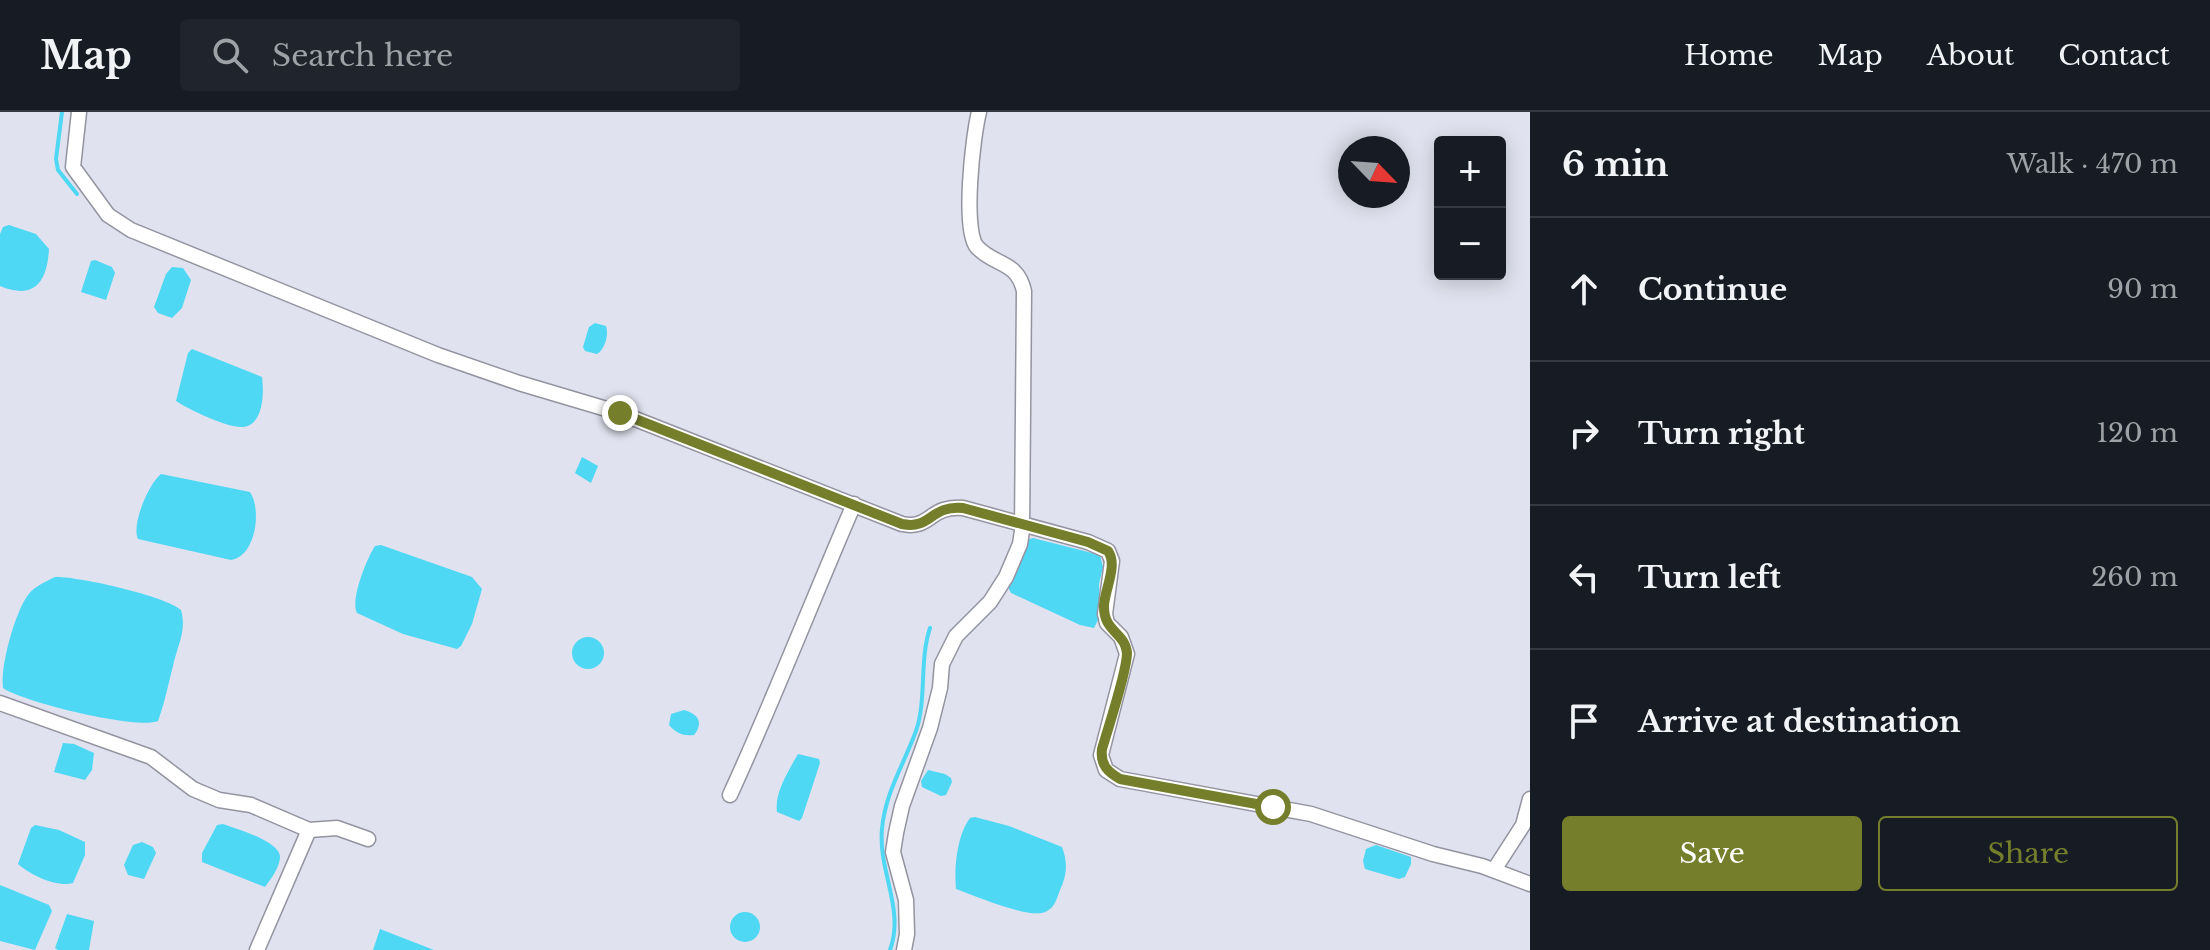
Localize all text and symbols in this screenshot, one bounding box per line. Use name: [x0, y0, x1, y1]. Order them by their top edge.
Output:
search box: [180, 19, 740, 91]
text: Map: [40, 32, 132, 79]
icon: search: [208, 33, 252, 77]
text: Search here: [272, 37, 453, 74]
text: Home: [1684, 38, 1774, 73]
text: Map: [1818, 38, 1883, 73]
text: About: [1927, 38, 2014, 73]
text: Contact: [2058, 38, 2170, 73]
north arrow: [1338, 136, 1410, 208]
map controls: [1434, 136, 1506, 280]
button: +: [1434, 136, 1506, 208]
text: 6 min: [1562, 143, 1669, 185]
text: Walk · 470 m: [2007, 148, 2178, 180]
button: −: [1434, 208, 1506, 280]
icon: ahead: [1562, 267, 1606, 311]
text: Continue: [1638, 271, 1787, 308]
text: 90 m: [2107, 273, 2178, 305]
route end: [602, 395, 638, 431]
icon: right: [1562, 411, 1606, 455]
text: Turn right: [1638, 415, 1805, 452]
text: 120 m: [2096, 417, 2178, 449]
icon: left: [1562, 555, 1606, 599]
text: Turn left: [1638, 559, 1781, 596]
text: 260 m: [2091, 561, 2178, 593]
icon: arrive: [1562, 699, 1606, 743]
text: Arrive at destination: [1638, 703, 1961, 740]
route start: [1255, 789, 1291, 825]
button: Save: [1562, 816, 1862, 891]
button: Share: [1878, 816, 2178, 891]

